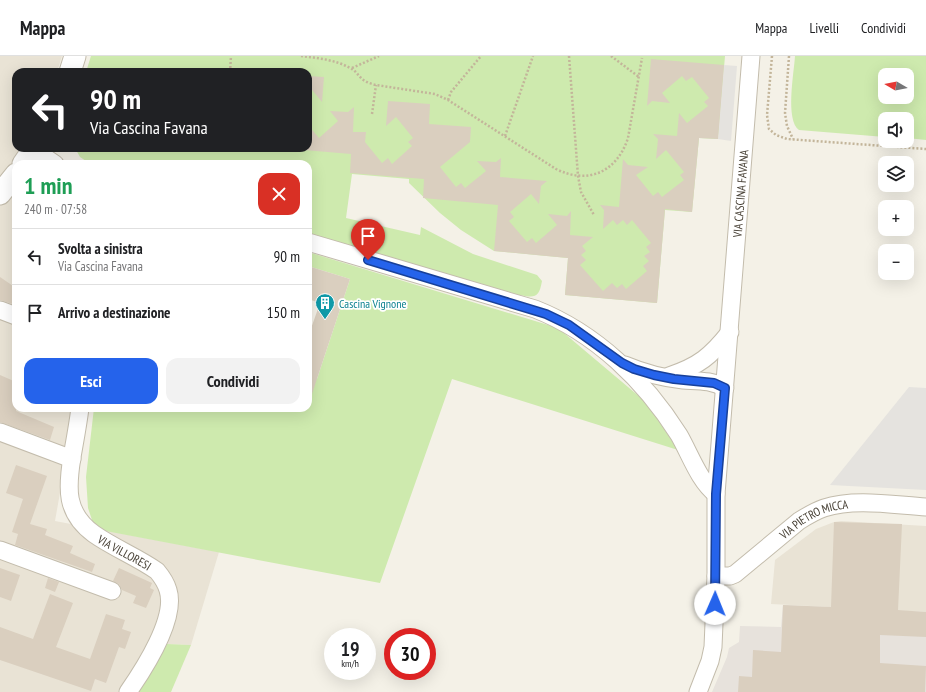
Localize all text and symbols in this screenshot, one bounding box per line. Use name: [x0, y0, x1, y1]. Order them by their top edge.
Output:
text: Mappa: [20, 16, 65, 40]
text: Mappa: [755, 19, 787, 37]
text: Livelli: [809, 19, 839, 37]
text: Condividi: [861, 19, 906, 37]
north arrow: [878, 68, 914, 104]
map controls: [878, 68, 914, 280]
text: 90 m: [90, 80, 141, 117]
icon: left: [24, 84, 76, 136]
button: sound: [878, 112, 914, 148]
text: Via Cascina Favana: [90, 116, 208, 139]
street label: VIA CASCINA FAVANA: [729, 149, 751, 239]
button: layers: [878, 156, 914, 192]
text: 1 min: [24, 170, 72, 201]
button: close: [258, 173, 300, 215]
button: +: [878, 200, 914, 236]
text: 240 m · 07:58: [24, 201, 87, 218]
pin: [351, 219, 385, 260]
icon: arrive: [357, 225, 379, 247]
text: Svolta a sinistra: [58, 239, 143, 258]
button: −: [878, 244, 914, 280]
icon: left: [24, 246, 46, 268]
text: 90 m: [274, 247, 300, 266]
text: Via Cascina Favana: [58, 258, 143, 275]
building icon: Cascina Vignone: [314, 292, 336, 320]
place label: Cascina Vignone: [339, 296, 406, 311]
icon: arrive: [24, 302, 46, 324]
text: Arrivo a destinazione: [58, 303, 171, 322]
text: 150 m: [267, 303, 300, 322]
button: Esci: [24, 358, 158, 404]
button: Condividi: [166, 358, 300, 404]
street label: VIA PIETRO MICCA: [775, 496, 849, 542]
street label: VIA VILLORESI: [94, 531, 154, 573]
position arrow: [694, 583, 736, 625]
speed limit sign: 30: [384, 628, 436, 680]
text: 19: [340, 636, 360, 662]
text: km/h: [341, 657, 359, 670]

